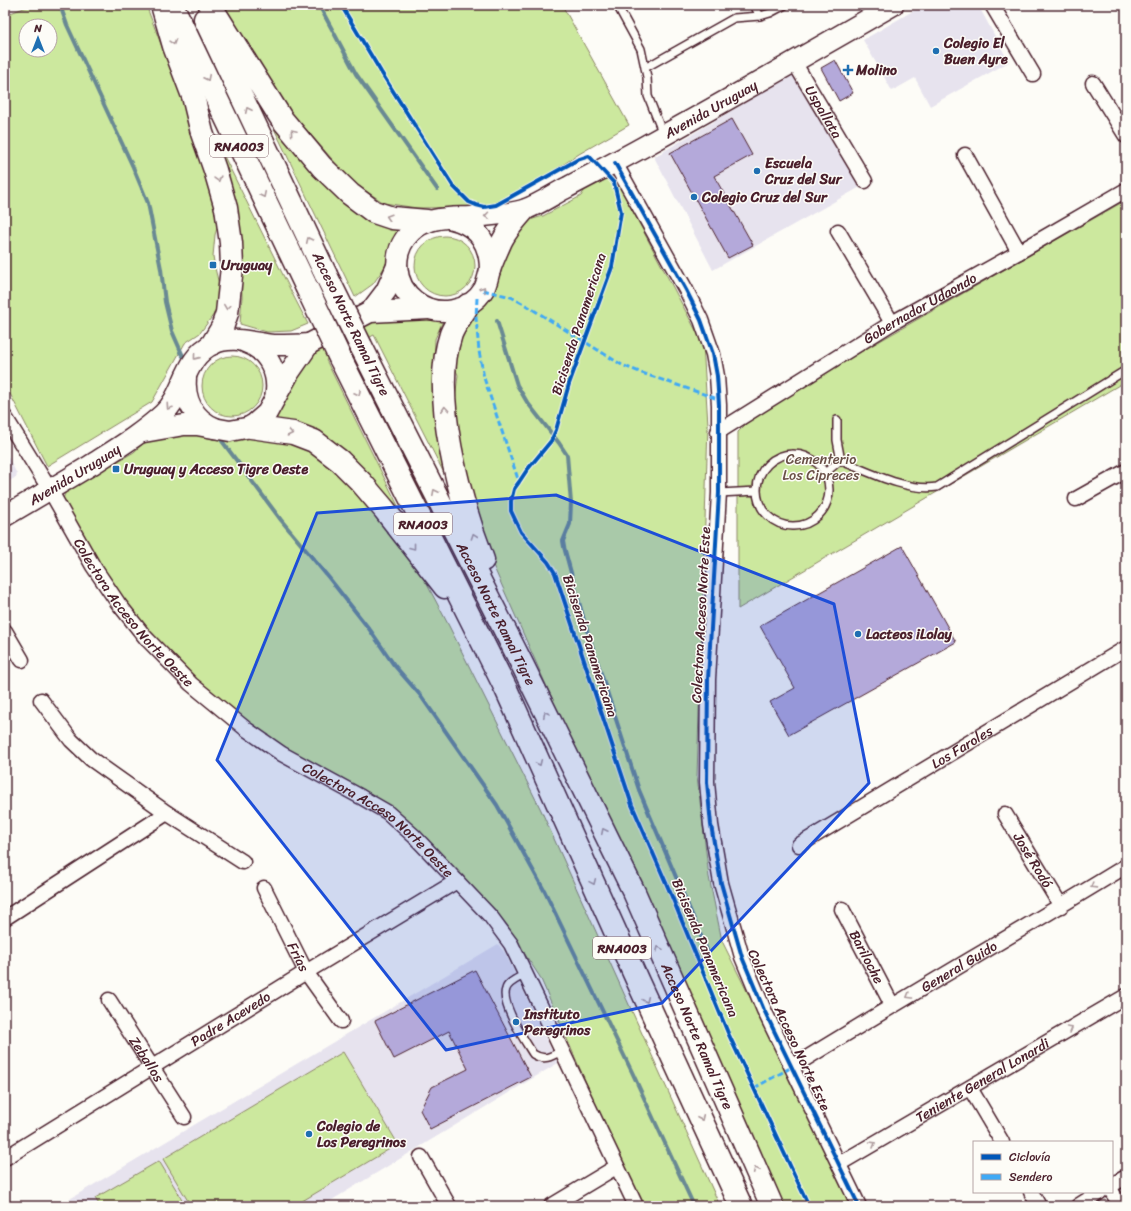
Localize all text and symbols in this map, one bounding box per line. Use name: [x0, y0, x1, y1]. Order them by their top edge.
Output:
north arrow: [18, 18, 58, 58]
text: N: [33, 19, 42, 38]
place label: Colegio El Buen Ayre: [943, 31, 1008, 72]
one-way arrow: [168, 39, 177, 46]
marker: Colegio El Buen Ayre: [931, 46, 941, 56]
place label: Molino: [855, 58, 897, 83]
marker: Molino: [843, 65, 853, 75]
street label: Avenida Uruguay: [659, 72, 763, 146]
one-way arrow: [202, 74, 210, 81]
street label: Uspallata: [798, 80, 849, 143]
one-way arrow: [245, 106, 253, 114]
one-way arrow: [290, 129, 297, 137]
road number: RNA003: [210, 135, 268, 157]
place label: Escuela Cruz del Sur: [764, 151, 843, 192]
marker: Escuela Cruz del Sur: [752, 166, 762, 176]
one-way arrow: [213, 175, 222, 182]
place label: Colegio Cruz del Sur: [701, 185, 828, 210]
one-way arrow: [258, 191, 266, 199]
marker: Colegio Cruz del Sur: [689, 192, 699, 202]
one-way arrow: [484, 211, 490, 220]
one-way arrow: [385, 213, 392, 222]
one-way arrow: [306, 236, 314, 244]
street label: Acceso Norte Ramal Tigre: [305, 247, 397, 400]
street label: Bicisenda Panamericana: [544, 249, 614, 399]
place label: Uruguay: [221, 253, 273, 278]
marker: Uruguay: [208, 260, 218, 270]
street label: Gobernador Udaondo: [858, 265, 982, 351]
one-way arrow: [478, 287, 485, 294]
one-way arrow: [223, 304, 232, 311]
one-way arrow: [194, 352, 201, 360]
one-way arrow: [353, 388, 361, 396]
one-way arrow: [166, 403, 174, 410]
one-way arrow: [441, 406, 450, 412]
one-way arrow: [286, 428, 293, 436]
street label: Avenida Uruguay: [23, 436, 126, 513]
park label: Cementerio Los Cipreces: [783, 447, 860, 488]
place label: Uruguay y Acceso Tigre Oeste: [124, 457, 308, 482]
marker: Uruguay y Acceso Tigre Oeste: [111, 464, 121, 474]
one-way arrow: [432, 489, 440, 496]
road number: RNA003: [394, 513, 452, 535]
street label: Colectora Acceso Norte Este: [684, 526, 718, 704]
street label: Colectora Acceso Norte Oeste: [67, 533, 200, 693]
one-way arrow: [470, 533, 479, 540]
street label: Acceso Norte Ramal Tigre: [449, 537, 543, 690]
one-way arrow: [409, 543, 416, 550]
street label: Bicisenda Panamericana: [555, 571, 625, 721]
place label: Lacteos iLolay: [866, 622, 953, 647]
marker: Lacteos iLolay: [853, 629, 863, 639]
one-way arrow: [543, 711, 551, 719]
street label: Los Faroles: [926, 718, 998, 775]
street label: Colectora Acceso Norte Oeste: [298, 755, 460, 884]
one-way arrow: [534, 759, 542, 767]
street label: José Rodó: [1006, 827, 1060, 893]
one-way arrow: [601, 828, 608, 835]
street label: Bicisenda Panamericana: [664, 875, 746, 1021]
one-way arrow: [588, 877, 596, 885]
one-way arrow: [1090, 882, 1097, 889]
street label: Bariloche: [842, 925, 891, 988]
street label: General Guido: [916, 934, 1002, 999]
road number: RNA003: [593, 937, 651, 959]
street label: Frías: [280, 938, 317, 977]
one-way arrow: [655, 945, 663, 952]
street label: Colectora Acceso Norte Este: [740, 945, 838, 1115]
street label: Acceso Norte Ramal Tigre: [654, 958, 741, 1114]
street label: Padre Acevedo: [185, 984, 276, 1053]
one-way arrow: [906, 991, 913, 998]
one-way arrow: [641, 996, 649, 1004]
place label: Instituto Peregrinos: [523, 1002, 591, 1043]
marker: Instituto Peregrinos: [511, 1017, 521, 1027]
one-way arrow: [1066, 1027, 1073, 1034]
street label: Teniente General Lonardi: [910, 1030, 1055, 1129]
street label: Zeballos: [123, 1031, 171, 1088]
place label: Colegio de Los Peregrinos: [316, 1114, 406, 1155]
one-way arrow: [696, 1114, 704, 1122]
marker: Colegio de Los Peregrinos: [304, 1129, 314, 1139]
legend: [973, 1141, 1113, 1193]
one-way arrow: [869, 1142, 876, 1149]
text: Ciclovía: [1009, 1146, 1050, 1168]
text: Sendero: [1009, 1166, 1053, 1188]
one-way arrow: [753, 1167, 761, 1175]

